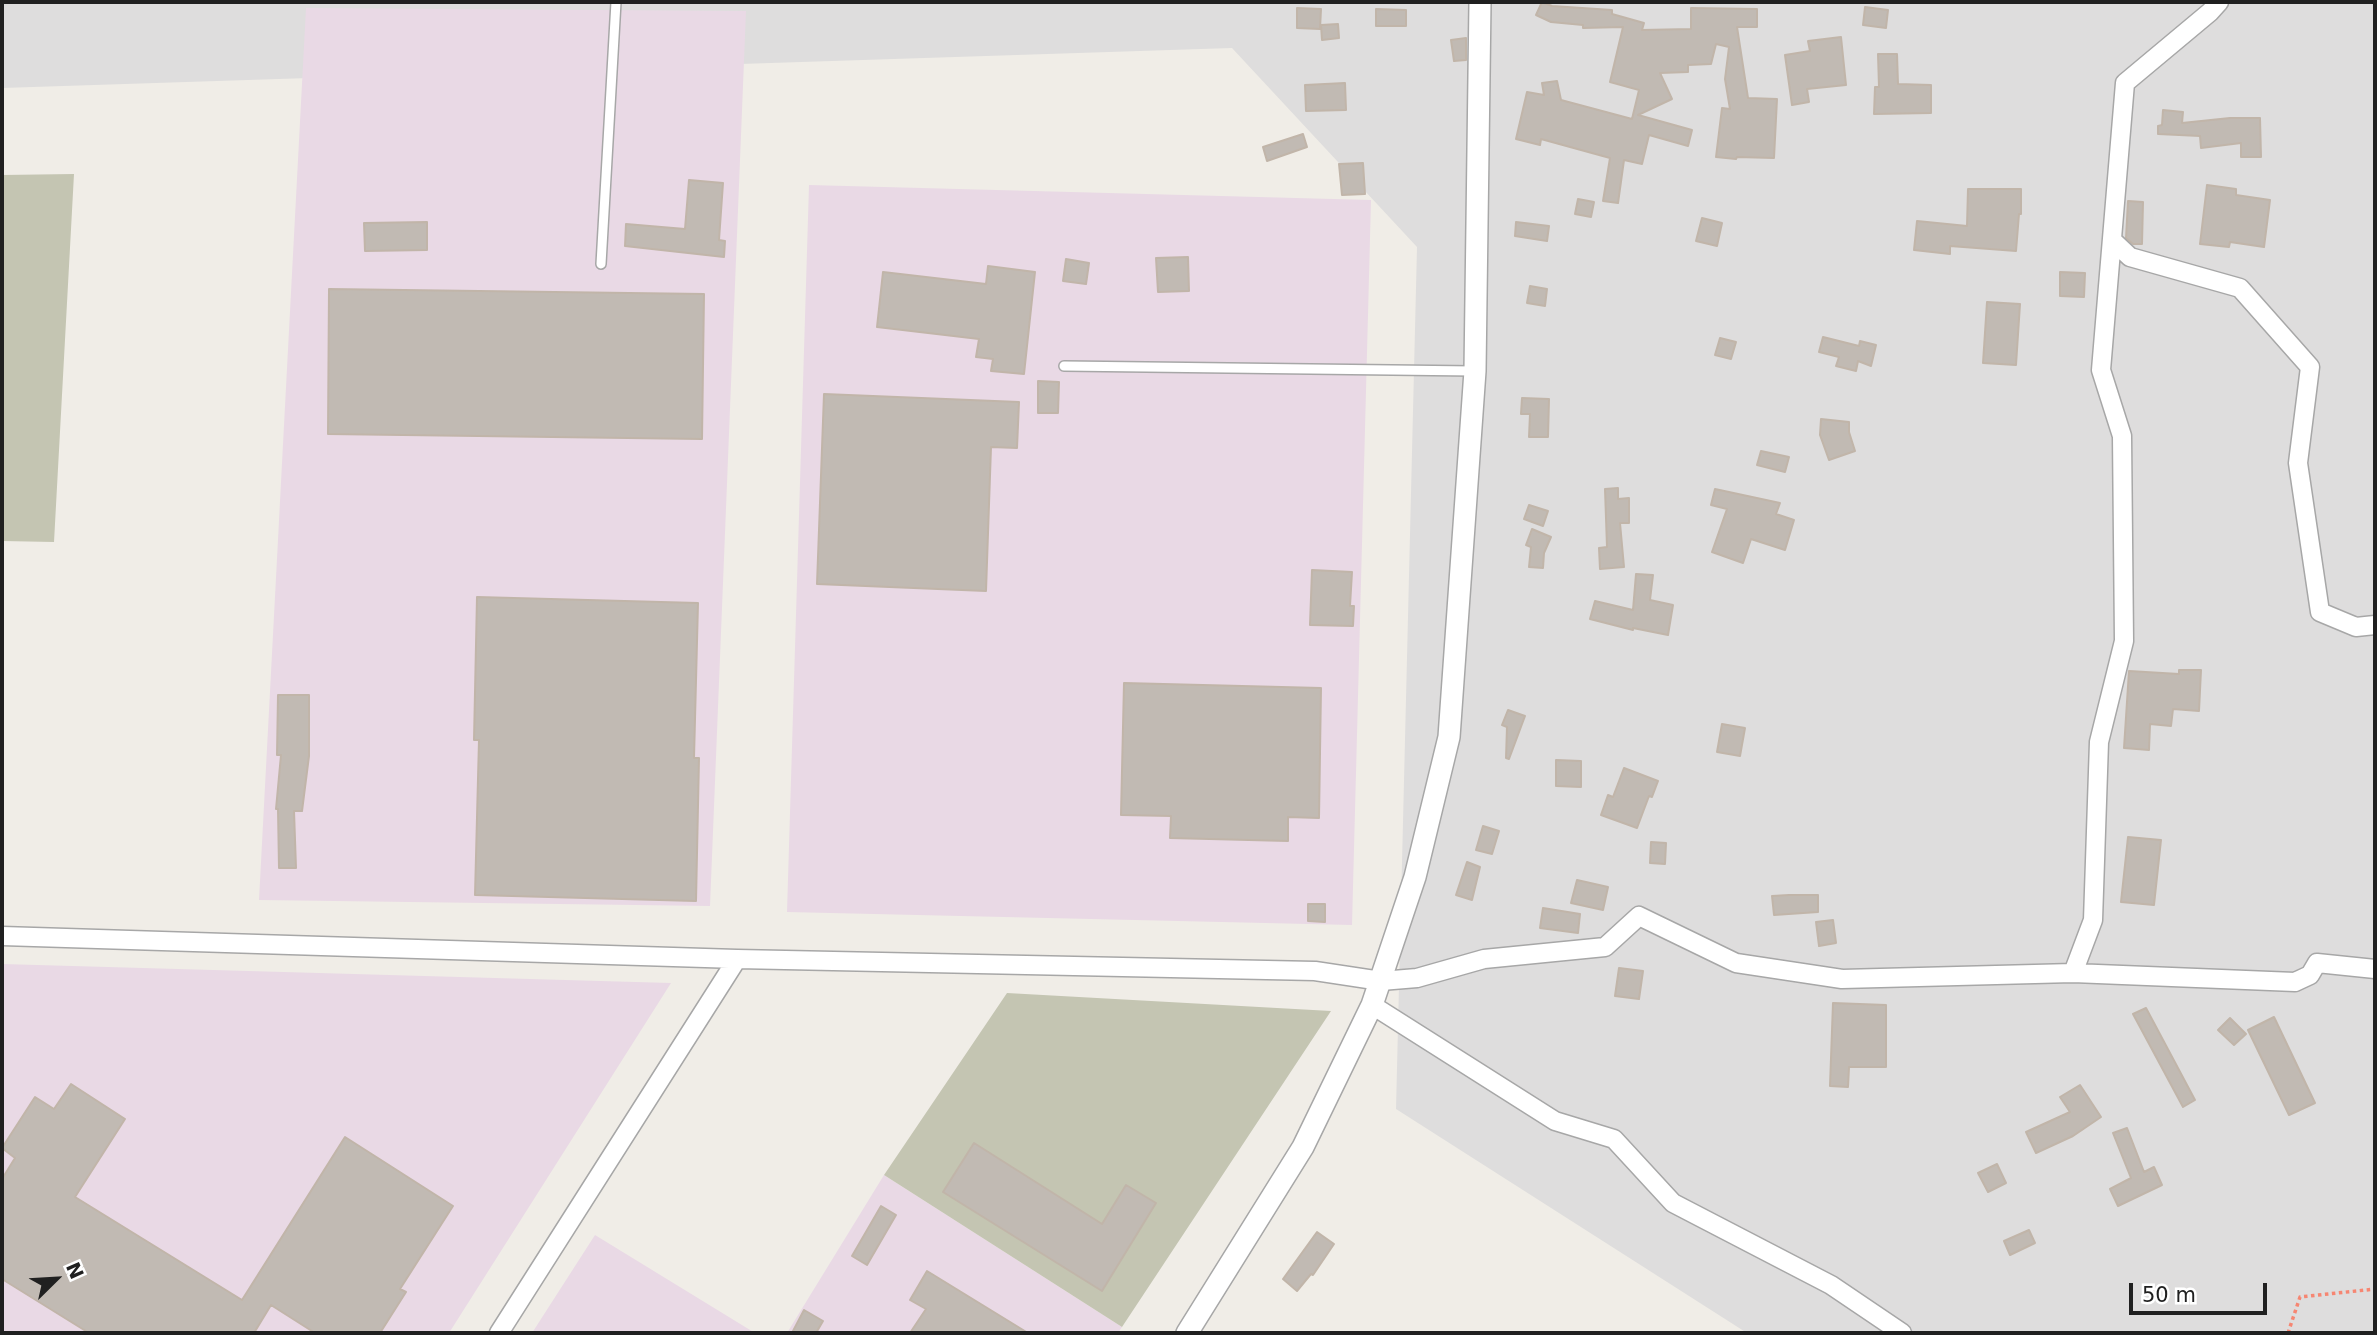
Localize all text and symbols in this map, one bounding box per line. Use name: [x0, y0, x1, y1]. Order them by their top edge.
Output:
north arrow: [21, 1244, 91, 1314]
text: N: [62, 1259, 88, 1282]
scale bar: [2132, 1268, 2270, 1312]
text: 50 m: [2142, 1283, 2196, 1307]

